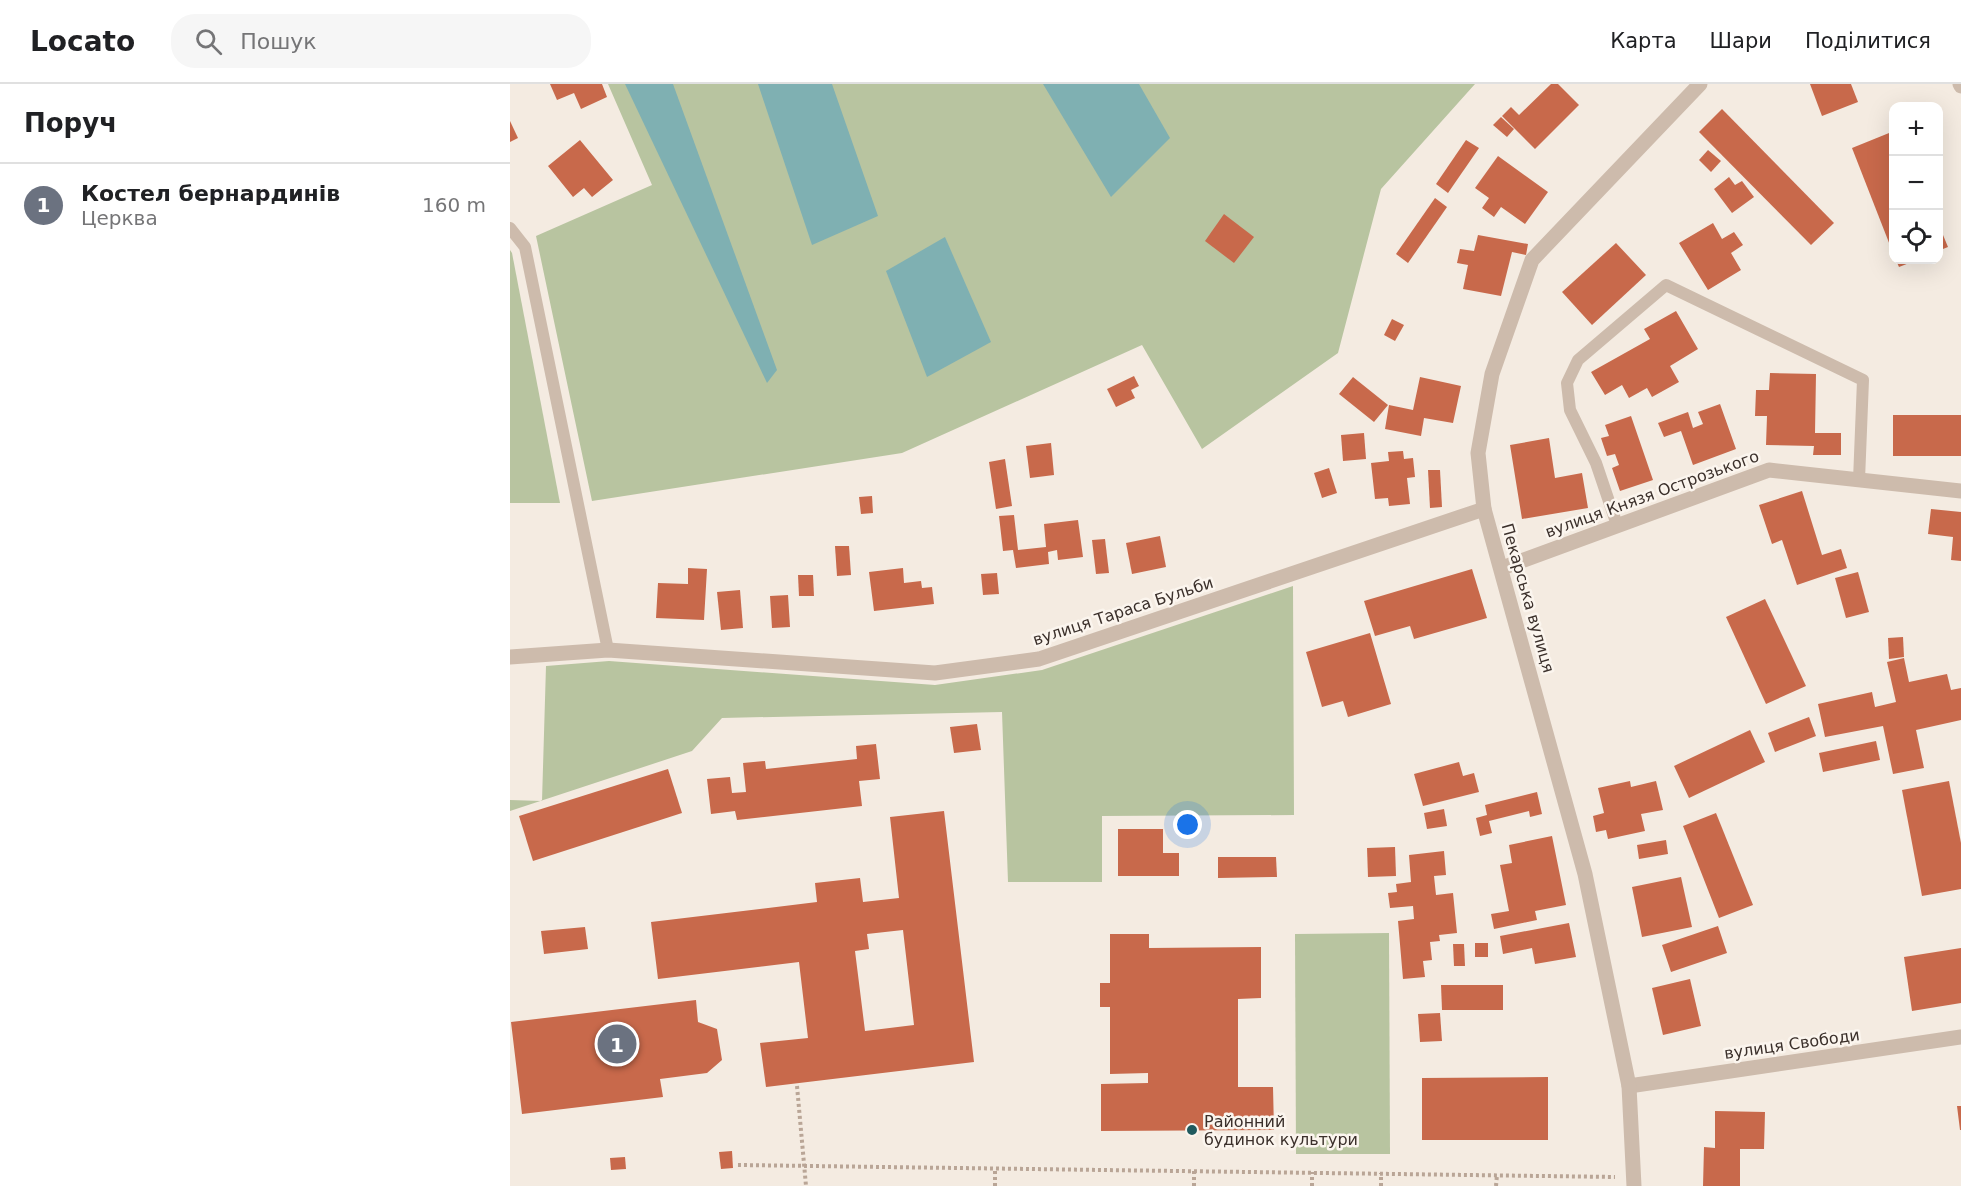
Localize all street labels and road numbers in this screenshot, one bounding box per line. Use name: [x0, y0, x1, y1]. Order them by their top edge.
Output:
street label: вулиця Князя Острозького: [1543, 446, 1761, 542]
street label: Пекарська вулиця: [1498, 521, 1558, 675]
street label: вулиця Тараса Бульби: [1030, 573, 1216, 649]
street label: вулиця Свободи: [1723, 1025, 1861, 1063]

